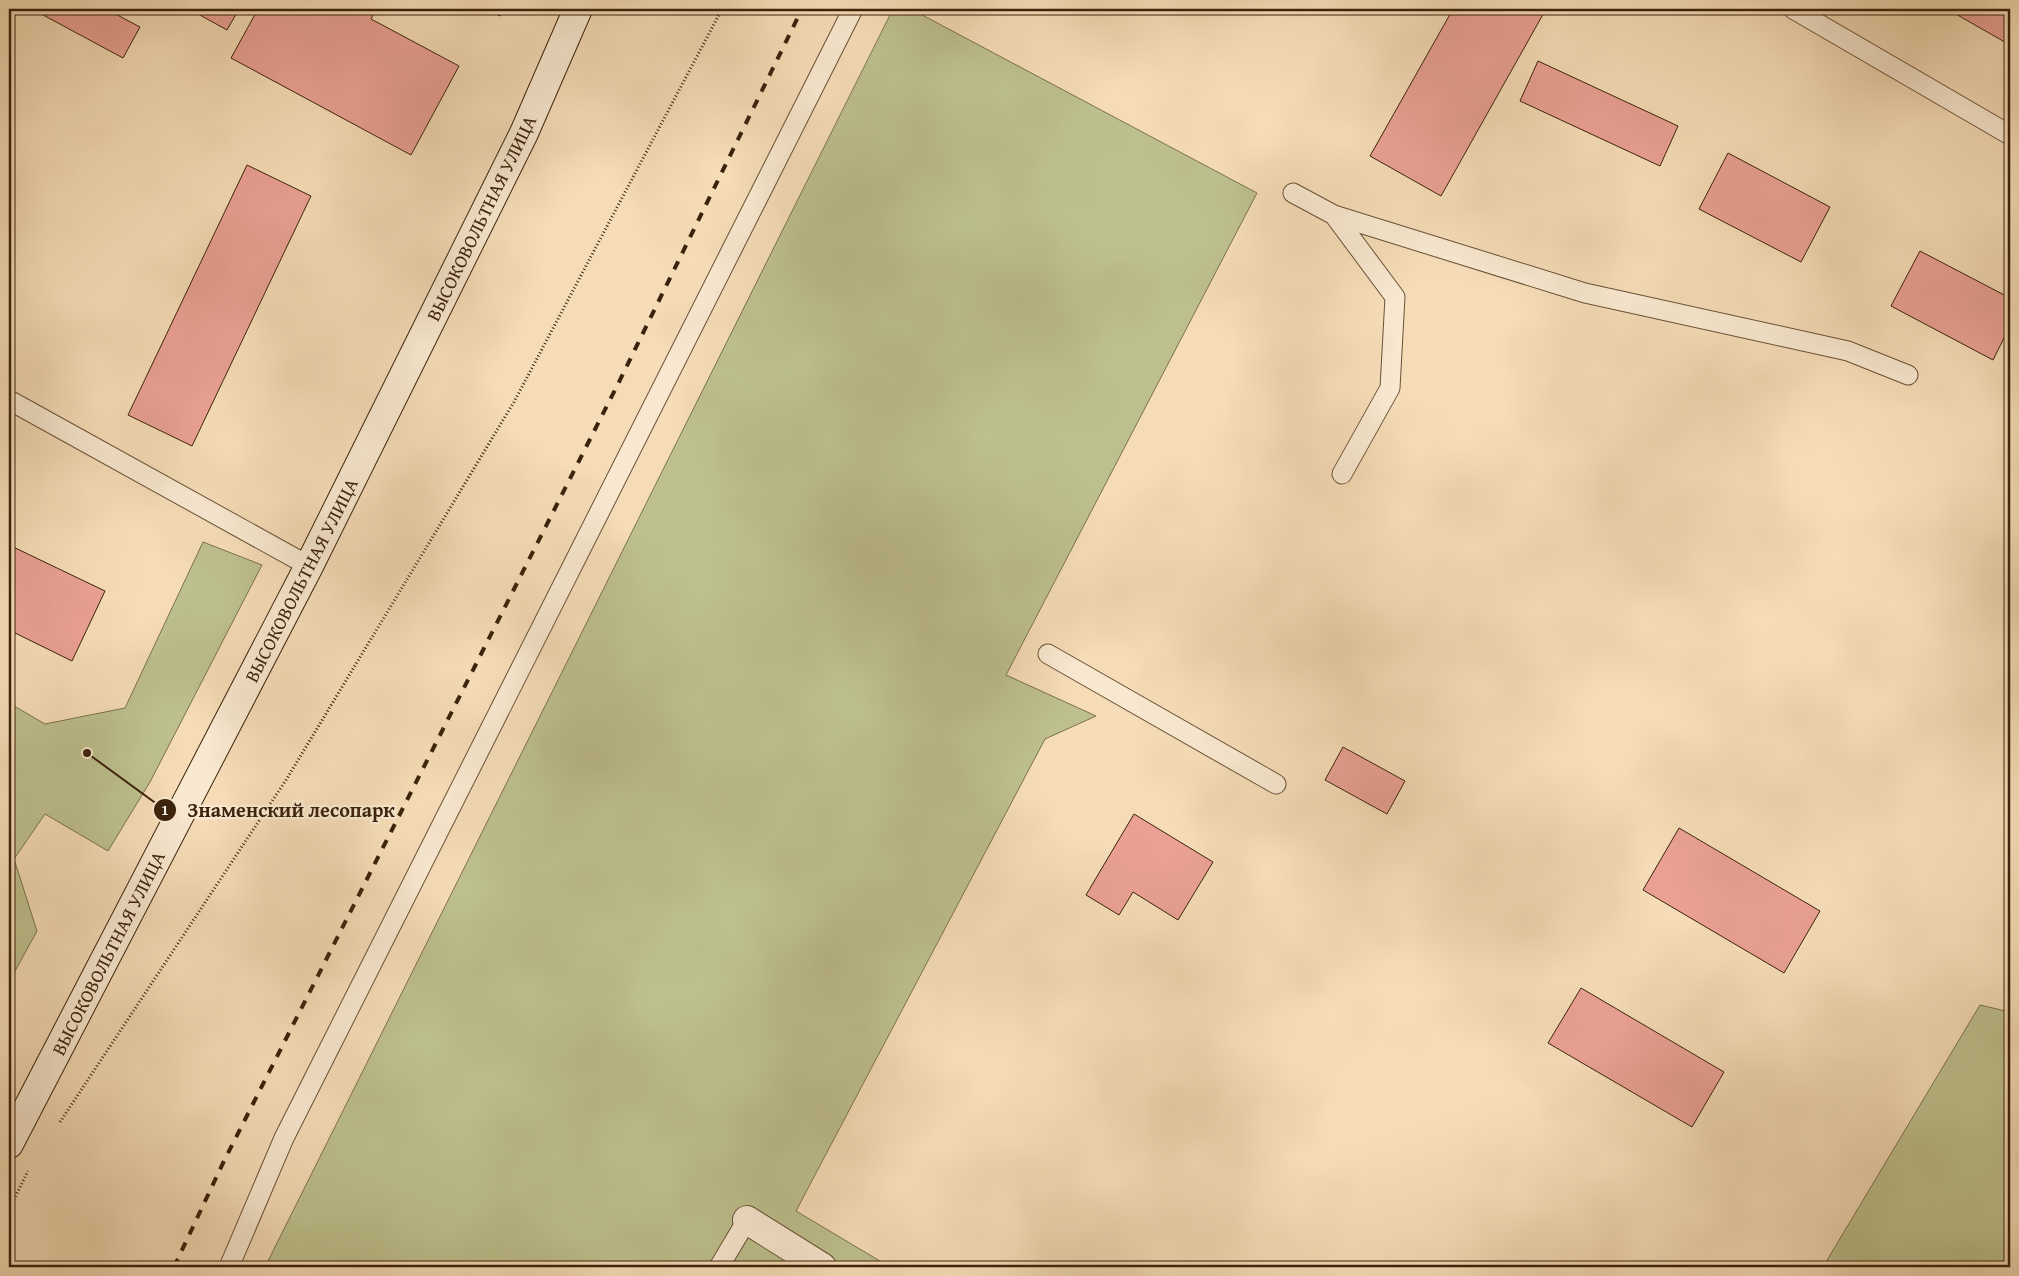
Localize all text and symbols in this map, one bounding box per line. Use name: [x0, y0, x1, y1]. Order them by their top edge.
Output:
street label: ВЫСОКОВОЛЬТНАЯ УЛИЦА: [419, 110, 543, 326]
street label: ВЫСОКОВОЛЬТНАЯ УЛИЦА: [237, 473, 365, 687]
callout: Знаменский лесопарк: [152, 792, 405, 827]
text: Знаменский лесопарк: [187, 795, 395, 824]
text: 1: [161, 799, 169, 820]
street label: ВЫСОКОВОЛЬТНАЯ УЛИЦА: [44, 846, 172, 1060]

